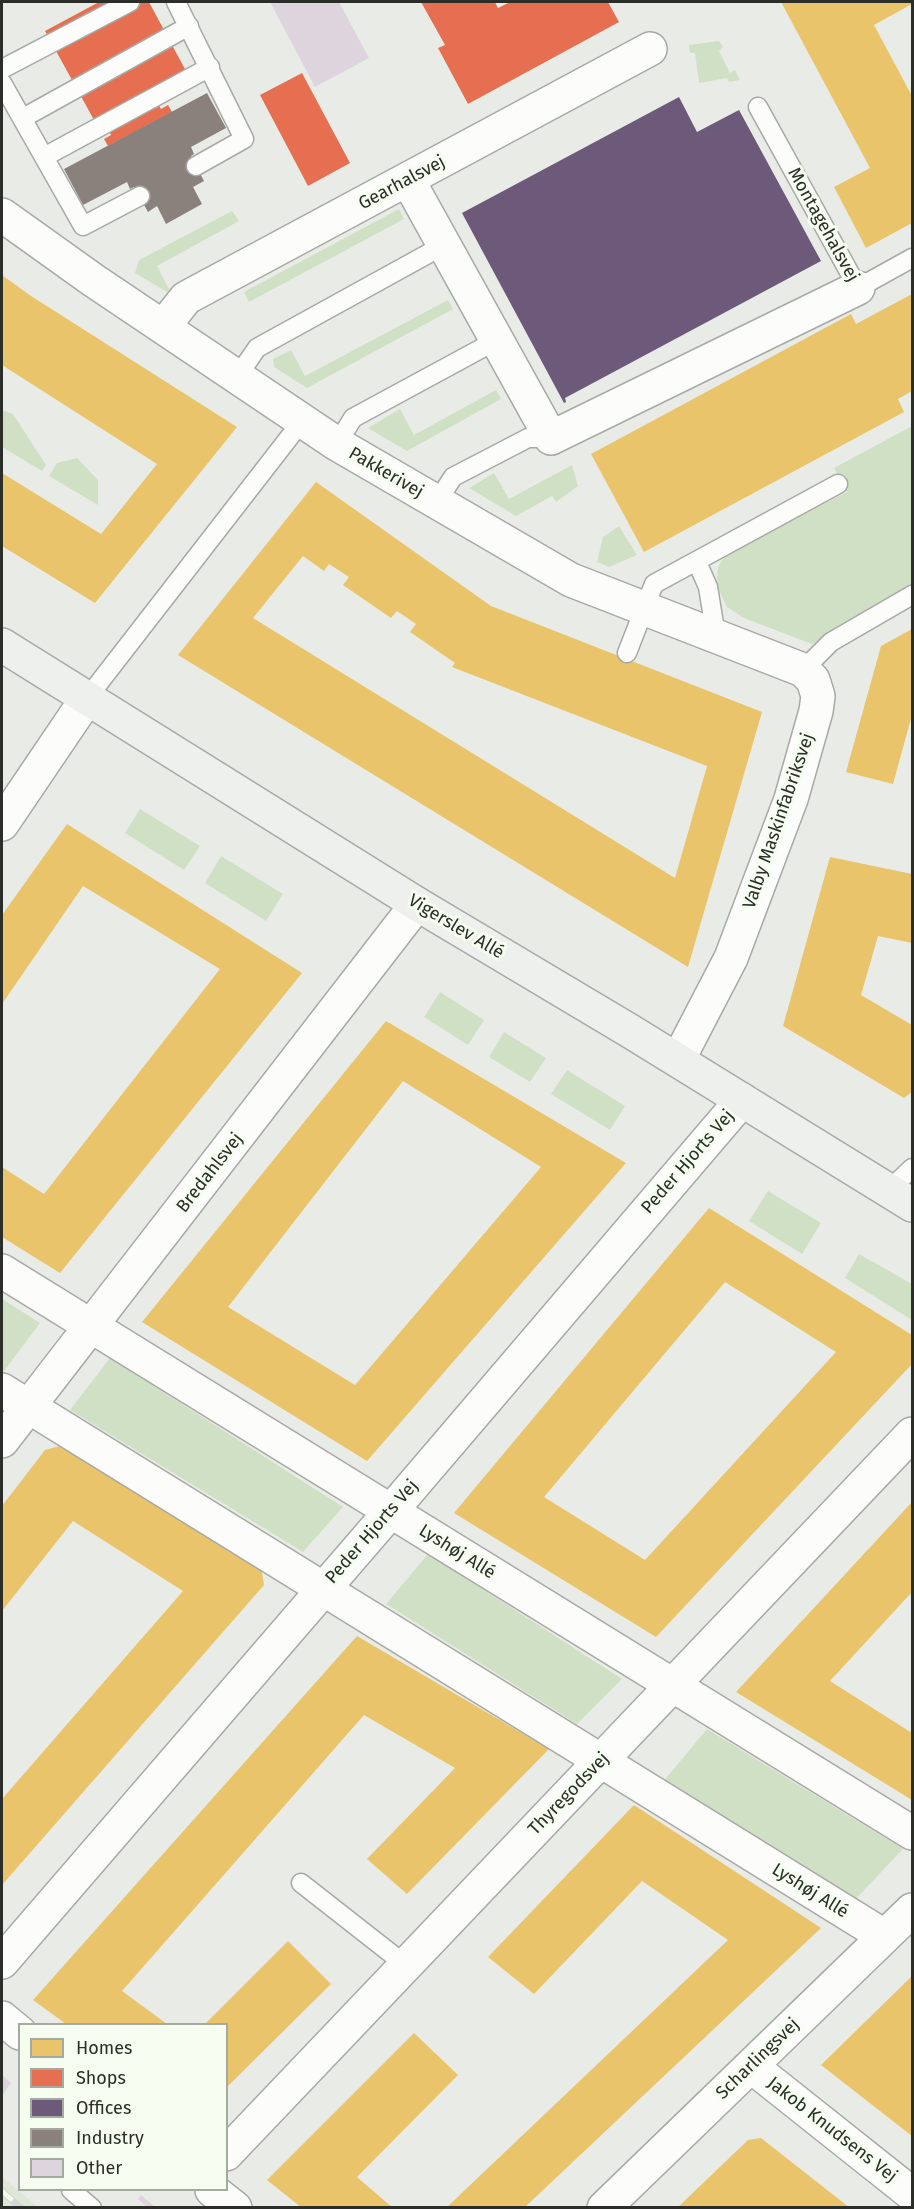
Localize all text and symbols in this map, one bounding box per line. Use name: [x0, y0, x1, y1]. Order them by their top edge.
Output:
street label: Gearhalsvej: [355, 151, 449, 215]
street label: Montagehalsvej: [783, 164, 863, 286]
street label: Pakkerivej: [345, 443, 427, 503]
street label: Valby Maskinfabriksvej: [739, 730, 819, 912]
street label: Vigerslev Allé: [404, 890, 508, 964]
street label: Peder Hjorts Vej: [637, 1106, 739, 1218]
street label: Bredahlsvej: [172, 1129, 248, 1217]
street label: Peder Hjorts Vej: [321, 1476, 423, 1588]
street label: Lyshøj Allé: [415, 1520, 499, 1584]
street label: Thyregodsvej: [524, 1748, 614, 1840]
street label: Lyshøj Allé: [768, 1859, 852, 1923]
street label: Scharlingsvej: [712, 2014, 804, 2104]
legend: [18, 2023, 228, 2191]
text: Homes: [76, 2037, 132, 2059]
text: Shops: [76, 2067, 126, 2089]
street label: Jakob Knudsens Vej: [763, 2073, 901, 2187]
text: Offices: [76, 2097, 131, 2119]
text: Industry: [76, 2127, 144, 2149]
text: Other: [76, 2157, 122, 2179]

